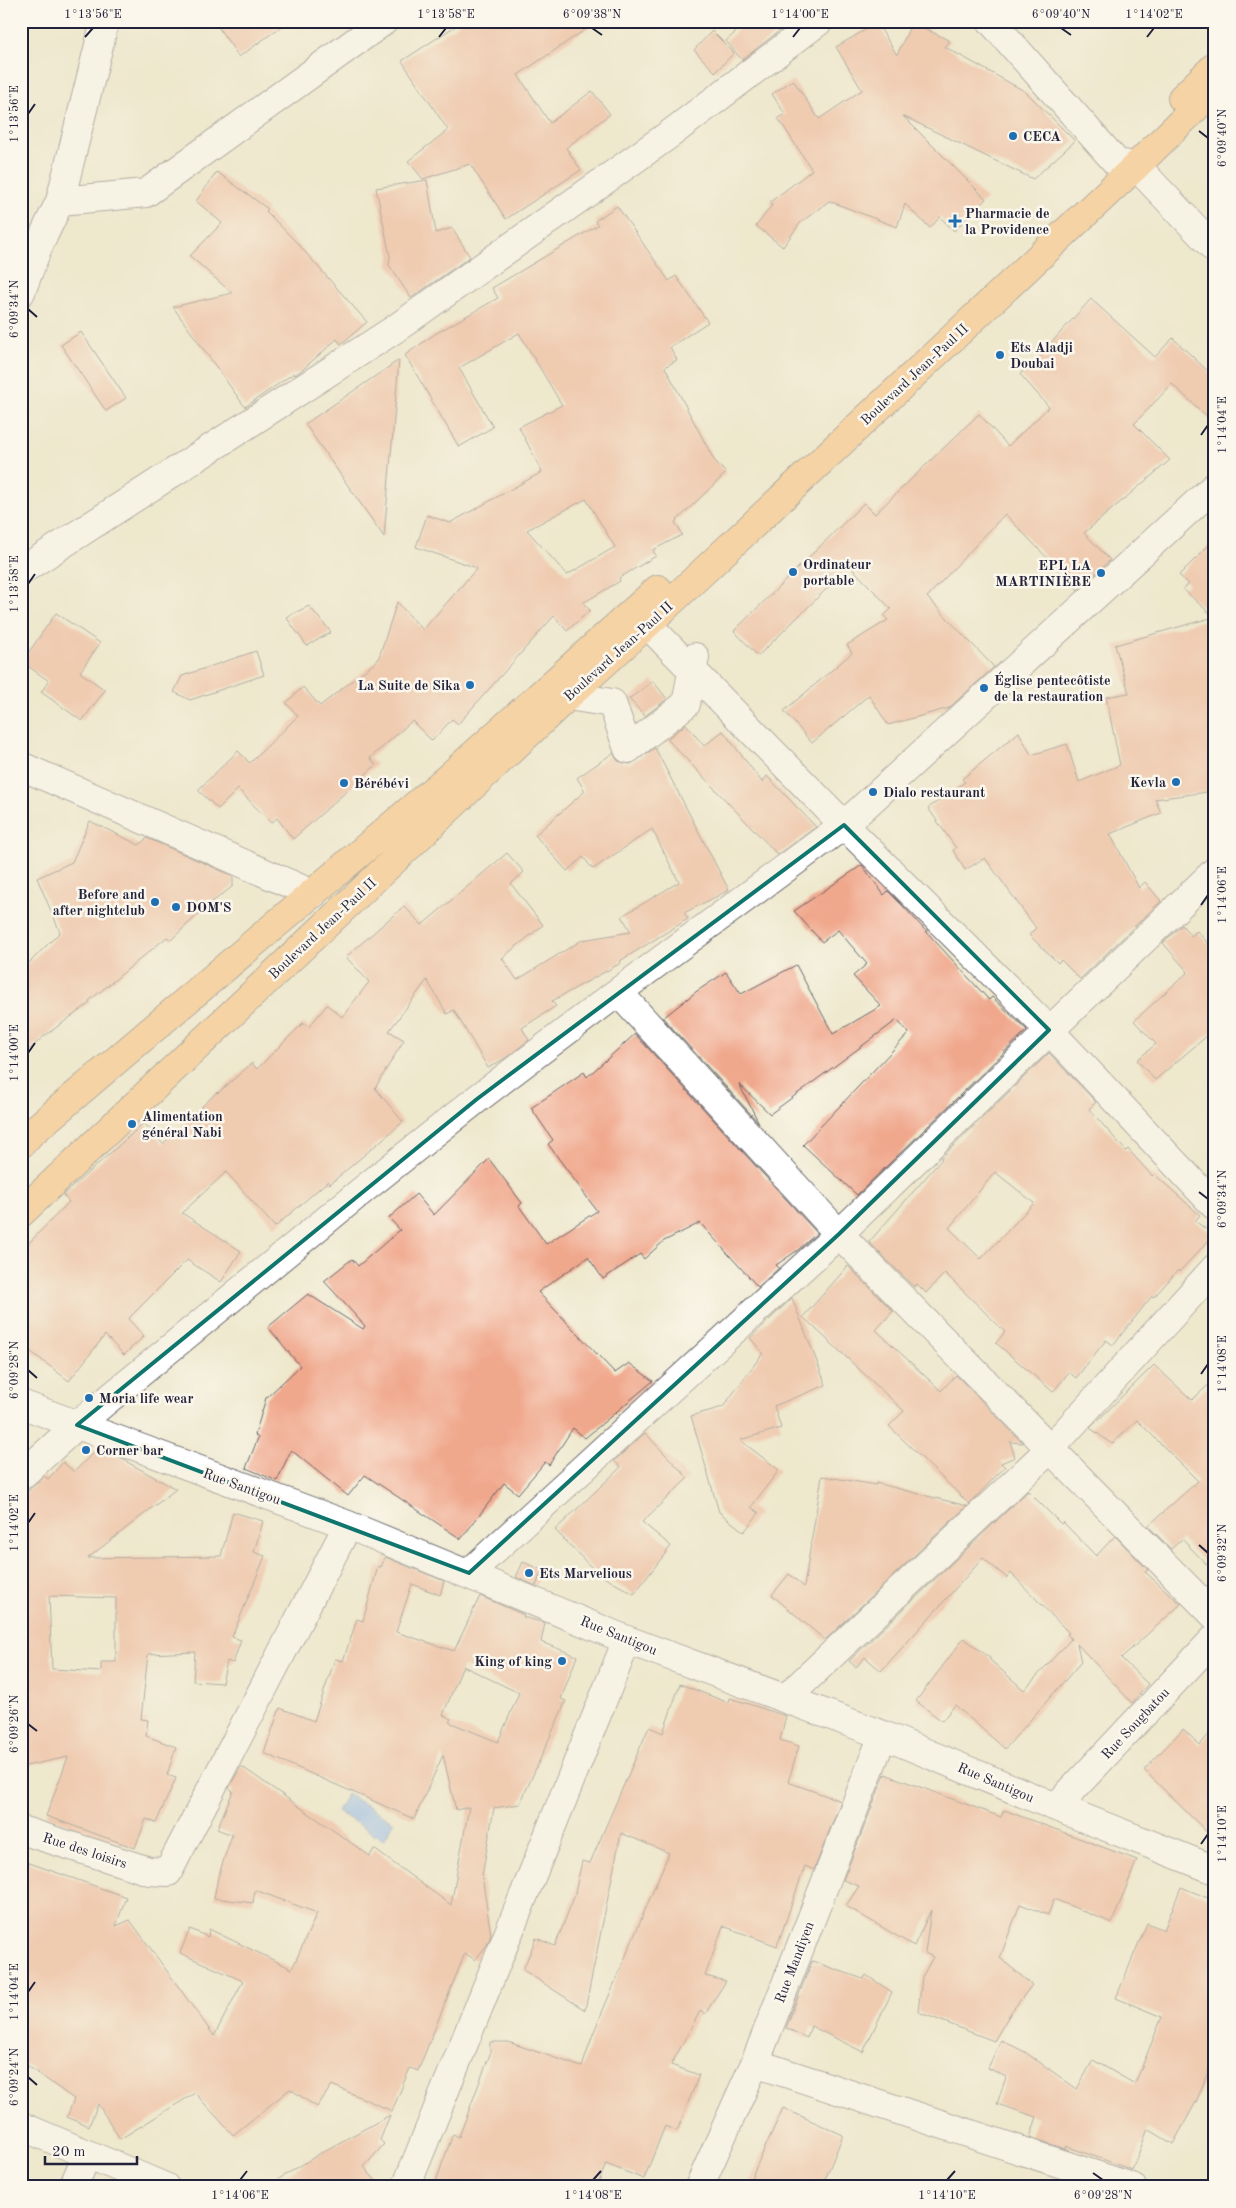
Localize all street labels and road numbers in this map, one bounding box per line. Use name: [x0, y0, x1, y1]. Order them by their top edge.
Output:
street label: Boulevard Jean-Paul II: [858, 322, 971, 428]
street label: Boulevard Jean-Paul II: [562, 599, 676, 704]
street label: Boulevard Jean-Paul II: [266, 876, 379, 982]
street label: Rue Santigou: [201, 1466, 283, 1508]
street label: Rue Santigou: [578, 1614, 660, 1658]
street label: Rue Sougbatou: [1099, 1685, 1173, 1762]
street label: Rue Santigou: [955, 1761, 1036, 1806]
street label: Rue des loisirs: [41, 1831, 129, 1871]
street label: Rue Mandiyen: [773, 1919, 817, 2005]

